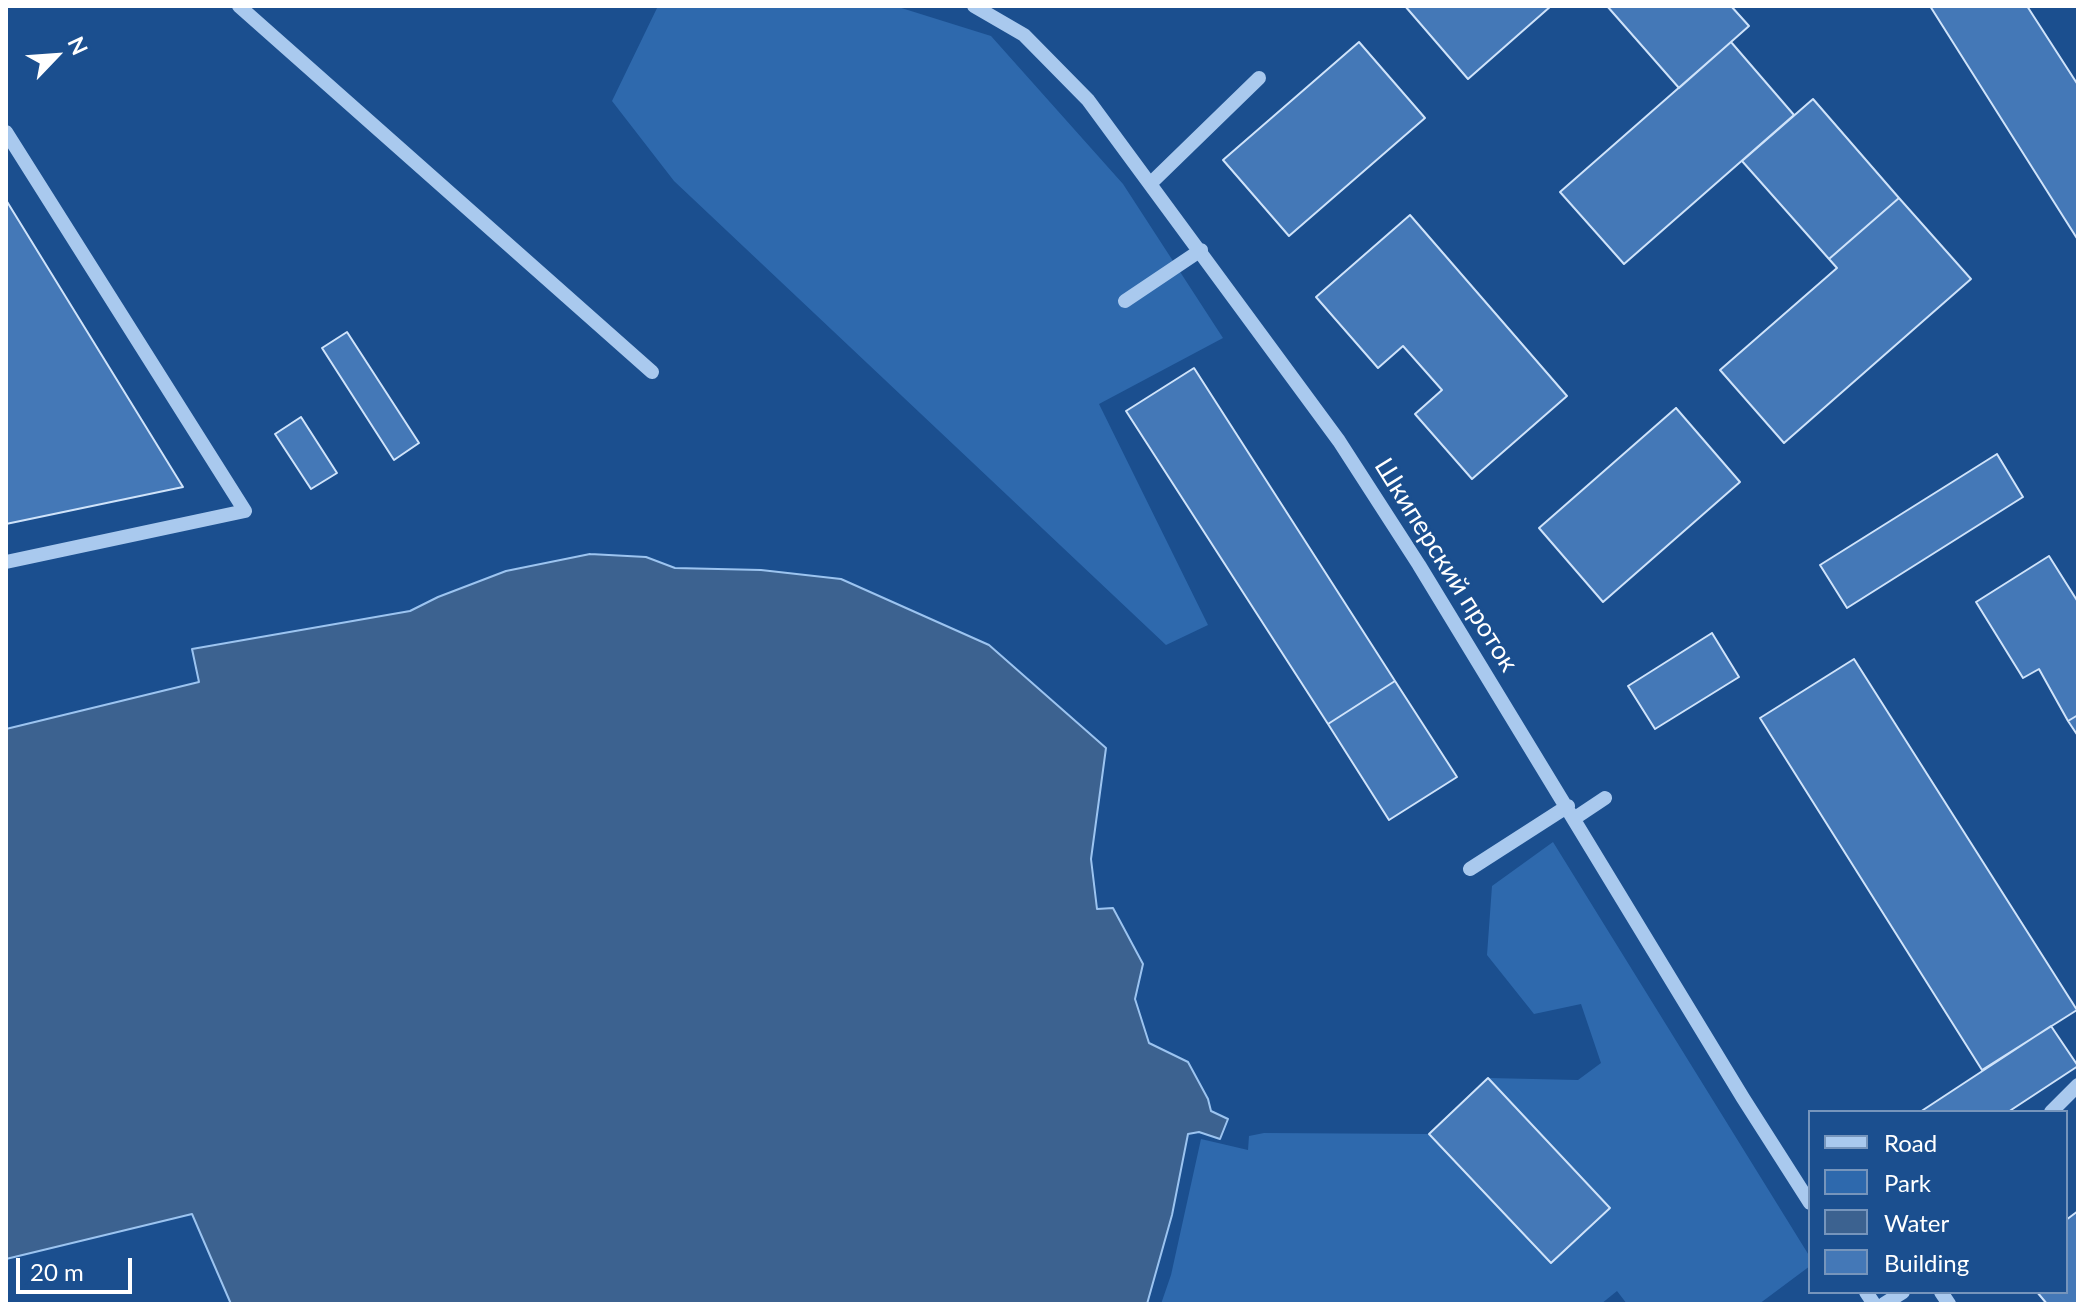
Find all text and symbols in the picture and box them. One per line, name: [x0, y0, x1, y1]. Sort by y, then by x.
north arrow: [16, 16, 96, 96]
text: N: [62, 32, 94, 59]
street label: Шкиперский проток: [1368, 453, 1524, 677]
legend: [1808, 1110, 2068, 1294]
text: Road: [1884, 1128, 1937, 1157]
text: Park: [1884, 1168, 1931, 1197]
text: Water: [1884, 1208, 1949, 1237]
scale bar: [20, 1242, 136, 1292]
text: Building: [1884, 1248, 1969, 1277]
text: 20 m: [30, 1257, 84, 1286]

